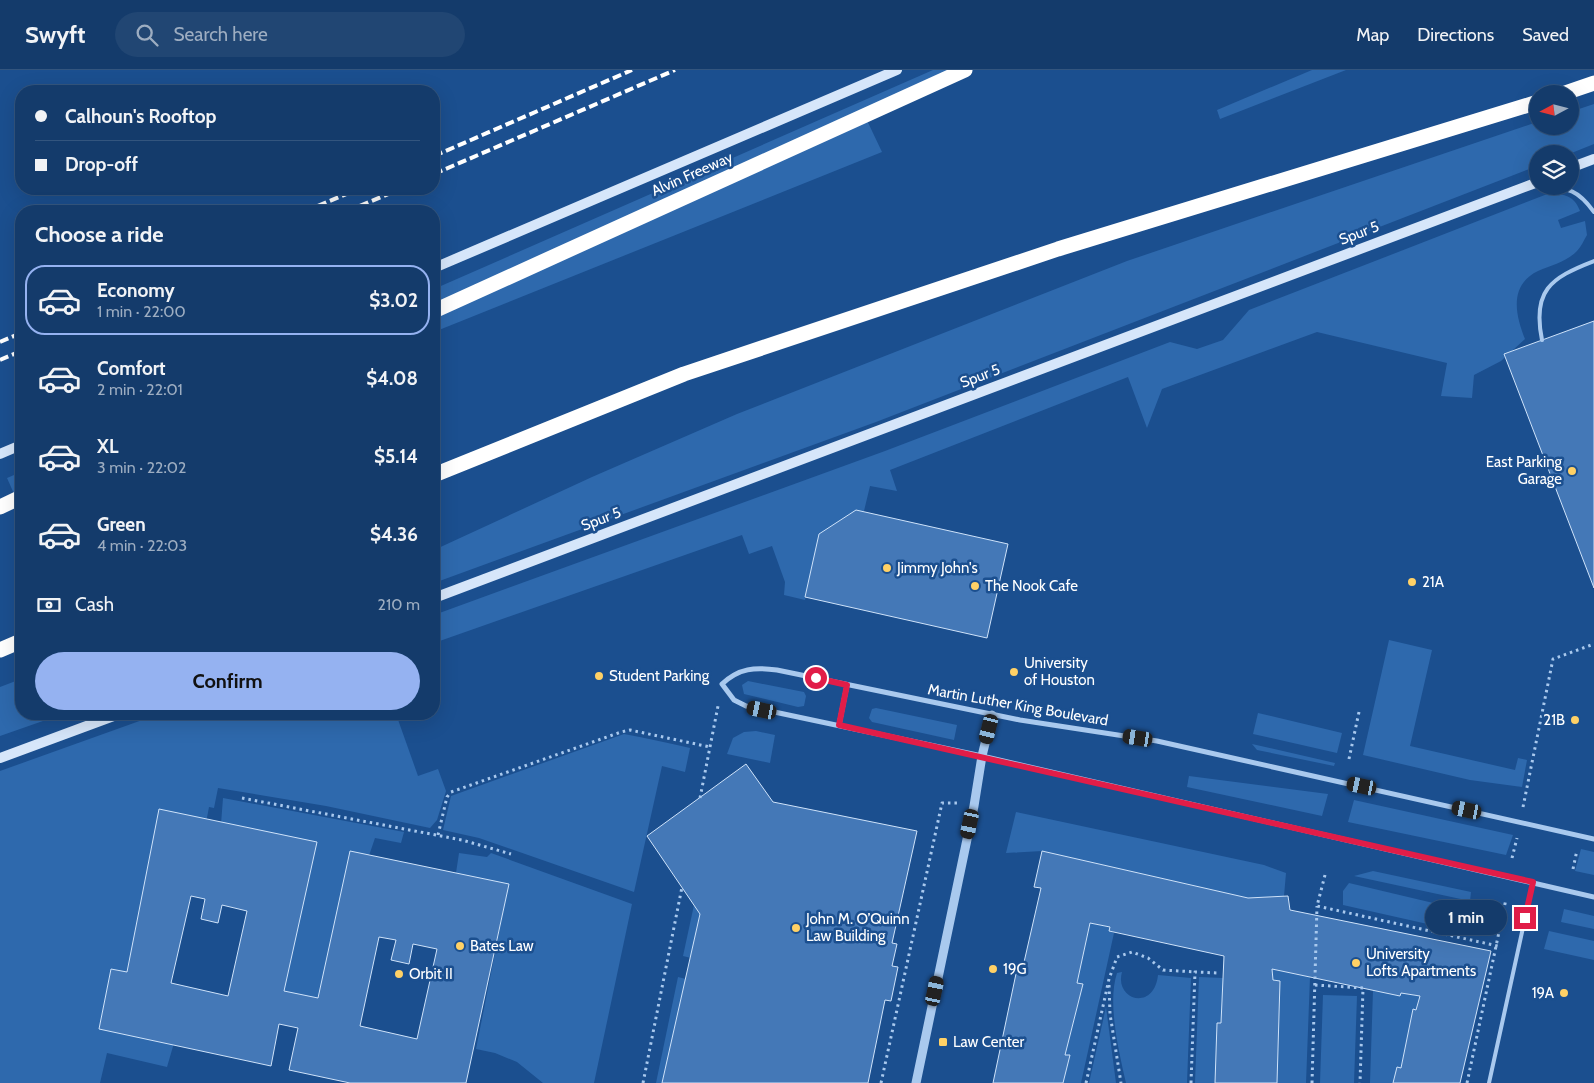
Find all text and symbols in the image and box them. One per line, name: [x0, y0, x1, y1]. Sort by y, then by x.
search box: [115, 12, 465, 57]
text: Swyft: [25, 20, 85, 49]
icon: search: [133, 21, 161, 49]
text: Search here: [173, 23, 268, 46]
text: Map: [1356, 24, 1389, 46]
text: Directions: [1417, 24, 1494, 46]
text: Saved: [1522, 24, 1569, 46]
north arrow: [1529, 85, 1579, 135]
map controls: [1529, 85, 1579, 195]
text: Calhoun's Rooftop: [65, 105, 216, 128]
button: layers: [1529, 145, 1579, 195]
street label: Alvin Freeway: [648, 148, 736, 200]
text: Drop-off: [65, 153, 138, 176]
street label: Spur 5: [1337, 217, 1381, 249]
text: Choose a ride: [35, 221, 164, 248]
icon: car: [37, 278, 82, 323]
text: Economy: [97, 279, 175, 302]
text: $3.02: [369, 289, 418, 312]
text: 1 min · 22:00: [97, 302, 186, 321]
icon: car: [37, 356, 82, 401]
text: Comfort: [97, 357, 166, 380]
street label: Spur 5: [958, 360, 1002, 392]
text: $4.08: [366, 367, 418, 390]
text: 2 min · 22:01: [97, 380, 183, 399]
icon: car: [37, 434, 82, 479]
text: XL: [97, 435, 118, 458]
text: $5.14: [374, 445, 418, 468]
place label: East Parking Garage: [1486, 453, 1563, 488]
text: 3 min · 22:02: [97, 458, 186, 477]
marker: East Parking Garage: [1566, 465, 1578, 477]
street label: Spur 5: [579, 503, 623, 535]
icon: car: [37, 512, 82, 557]
text: Green: [97, 513, 146, 536]
text: $4.36: [370, 523, 418, 546]
text: 4 min · 22:03: [97, 536, 187, 555]
place label: Jimmy John's: [896, 559, 978, 577]
marker: Jimmy John's: [881, 562, 893, 574]
place label: 21A: [1422, 573, 1445, 591]
marker: 21A: [1406, 576, 1418, 588]
place label: The Nook Cafe: [985, 577, 1078, 595]
marker: The Nook Cafe: [969, 580, 981, 592]
icon: cash: [35, 591, 63, 619]
text: Cash: [75, 593, 114, 616]
text: 210 m: [378, 595, 420, 614]
button: Confirm: [35, 652, 420, 710]
place label: University of Houston: [1024, 654, 1095, 689]
marker: University of Houston: [1008, 666, 1020, 678]
place label: Student Parking: [609, 667, 710, 685]
route start: [805, 667, 827, 689]
marker: Student Parking: [593, 670, 605, 682]
street label: Martin Luther King Boulevard: [926, 680, 1110, 730]
car: [745, 700, 778, 720]
place label: 21B: [1543, 711, 1565, 729]
car: [978, 713, 999, 745]
marker: 21B: [1569, 714, 1581, 726]
car: [1122, 728, 1153, 748]
car: [1345, 776, 1378, 796]
car: [1450, 800, 1483, 820]
car: [959, 808, 980, 840]
callout: 1 min: [1425, 900, 1508, 936]
route end: [1514, 907, 1536, 929]
text: 1 min: [1448, 908, 1484, 927]
place label: John M. O’Quinn Law Building: [805, 910, 910, 945]
marker: John M. O’Quinn Law Building: [790, 922, 802, 934]
place label: Bates Law: [470, 937, 534, 955]
marker: Bates Law: [454, 940, 466, 952]
place label: University Lofts Apartments: [1366, 945, 1476, 980]
marker: University Lofts Apartments: [1350, 957, 1362, 969]
place label: 19G: [1003, 960, 1027, 978]
marker: 19G: [987, 963, 999, 975]
place label: Orbit II: [409, 965, 453, 983]
marker: Orbit II: [393, 968, 405, 980]
car: [924, 975, 945, 1007]
place label: 19A: [1532, 984, 1555, 1002]
marker: 19A: [1558, 987, 1570, 999]
place label: Law Center: [953, 1033, 1024, 1051]
marker: Law Center: [937, 1036, 949, 1048]

